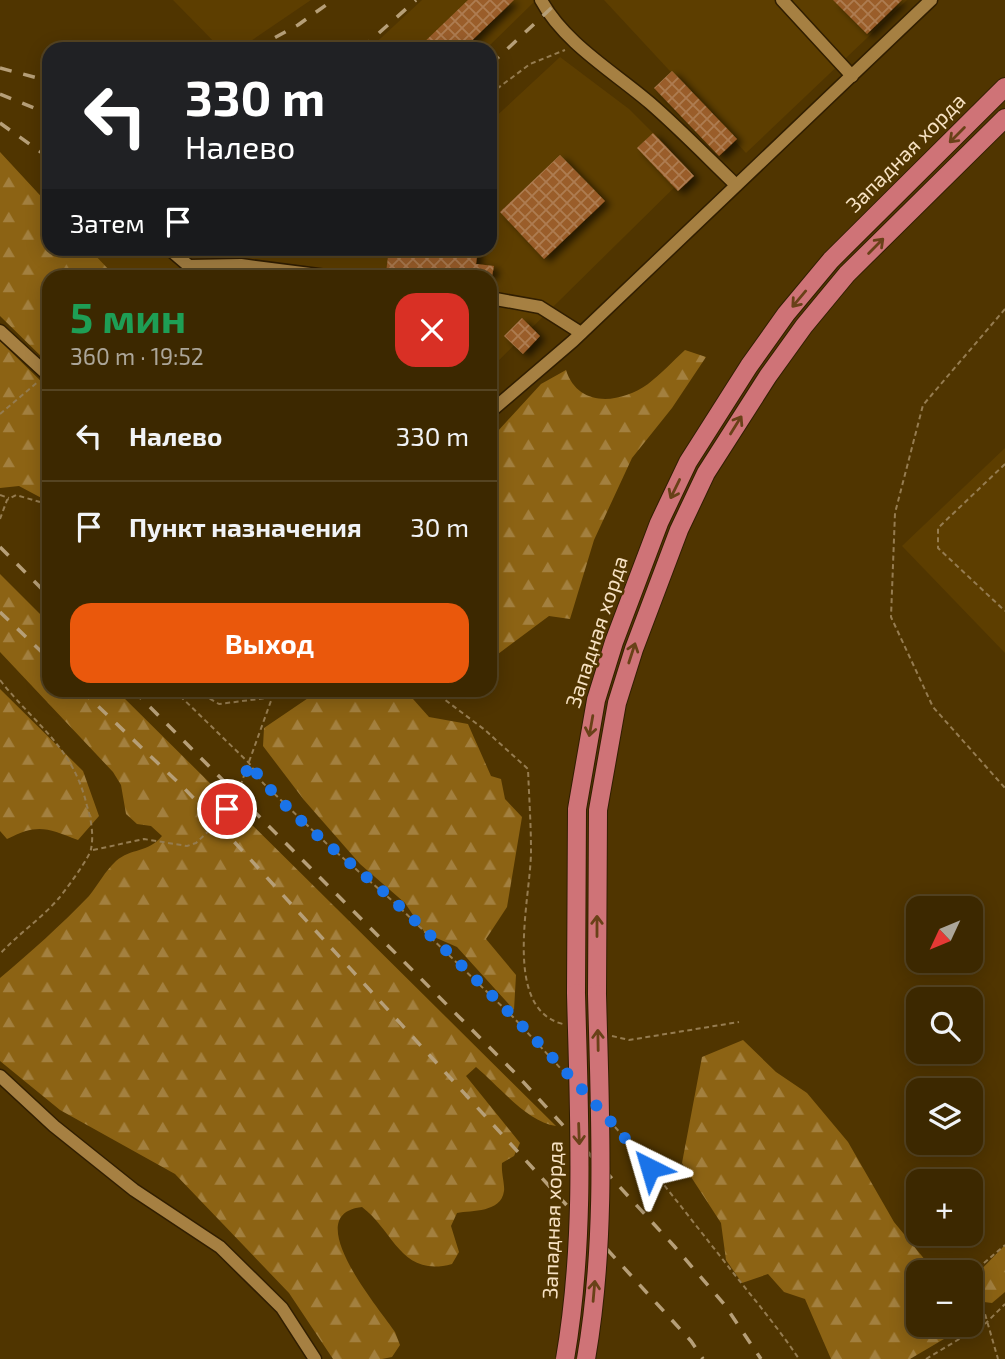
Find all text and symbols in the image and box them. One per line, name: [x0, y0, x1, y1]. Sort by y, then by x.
text: 330 m: [185, 67, 325, 126]
icon: left: [70, 70, 161, 161]
street label: Западная хорда: [840, 87, 970, 217]
one-way arrow: [948, 126, 965, 143]
text: Налево: [185, 127, 295, 165]
icon: arrive: [159, 203, 197, 241]
text: Затем: [70, 207, 145, 238]
one-way arrow: [867, 237, 884, 254]
one-way arrow: [791, 289, 807, 307]
text: 5 мин: [70, 291, 186, 341]
button: close: [395, 293, 469, 367]
text: 360 m · 19:52: [70, 342, 204, 370]
one-way arrow: [730, 415, 744, 435]
icon: left: [70, 417, 108, 455]
text: Налево: [129, 420, 222, 451]
text: 330 m: [396, 420, 469, 451]
one-way arrow: [668, 478, 681, 499]
icon: arrive: [70, 508, 108, 546]
text: Пункт назначения: [129, 511, 362, 542]
text: 30 m: [410, 511, 469, 542]
street label: Западная хорда: [559, 552, 632, 711]
button: Выход: [70, 603, 469, 683]
one-way arrow: [627, 643, 640, 665]
one-way arrow: [584, 714, 597, 737]
pin: [197, 779, 257, 839]
icon: arrive: [208, 790, 246, 828]
north arrow: [906, 896, 984, 973]
map controls: [906, 896, 983, 1337]
one-way arrow: [591, 915, 604, 938]
button: search: [906, 987, 983, 1064]
one-way arrow: [591, 1028, 605, 1051]
button: layers: [906, 1078, 983, 1155]
one-way arrow: [573, 1122, 586, 1145]
position arrow: [613, 1131, 687, 1205]
street label: Западная хорда: [536, 1141, 567, 1299]
button: +: [906, 1169, 983, 1246]
button: −: [906, 1260, 983, 1337]
one-way arrow: [588, 1281, 601, 1303]

